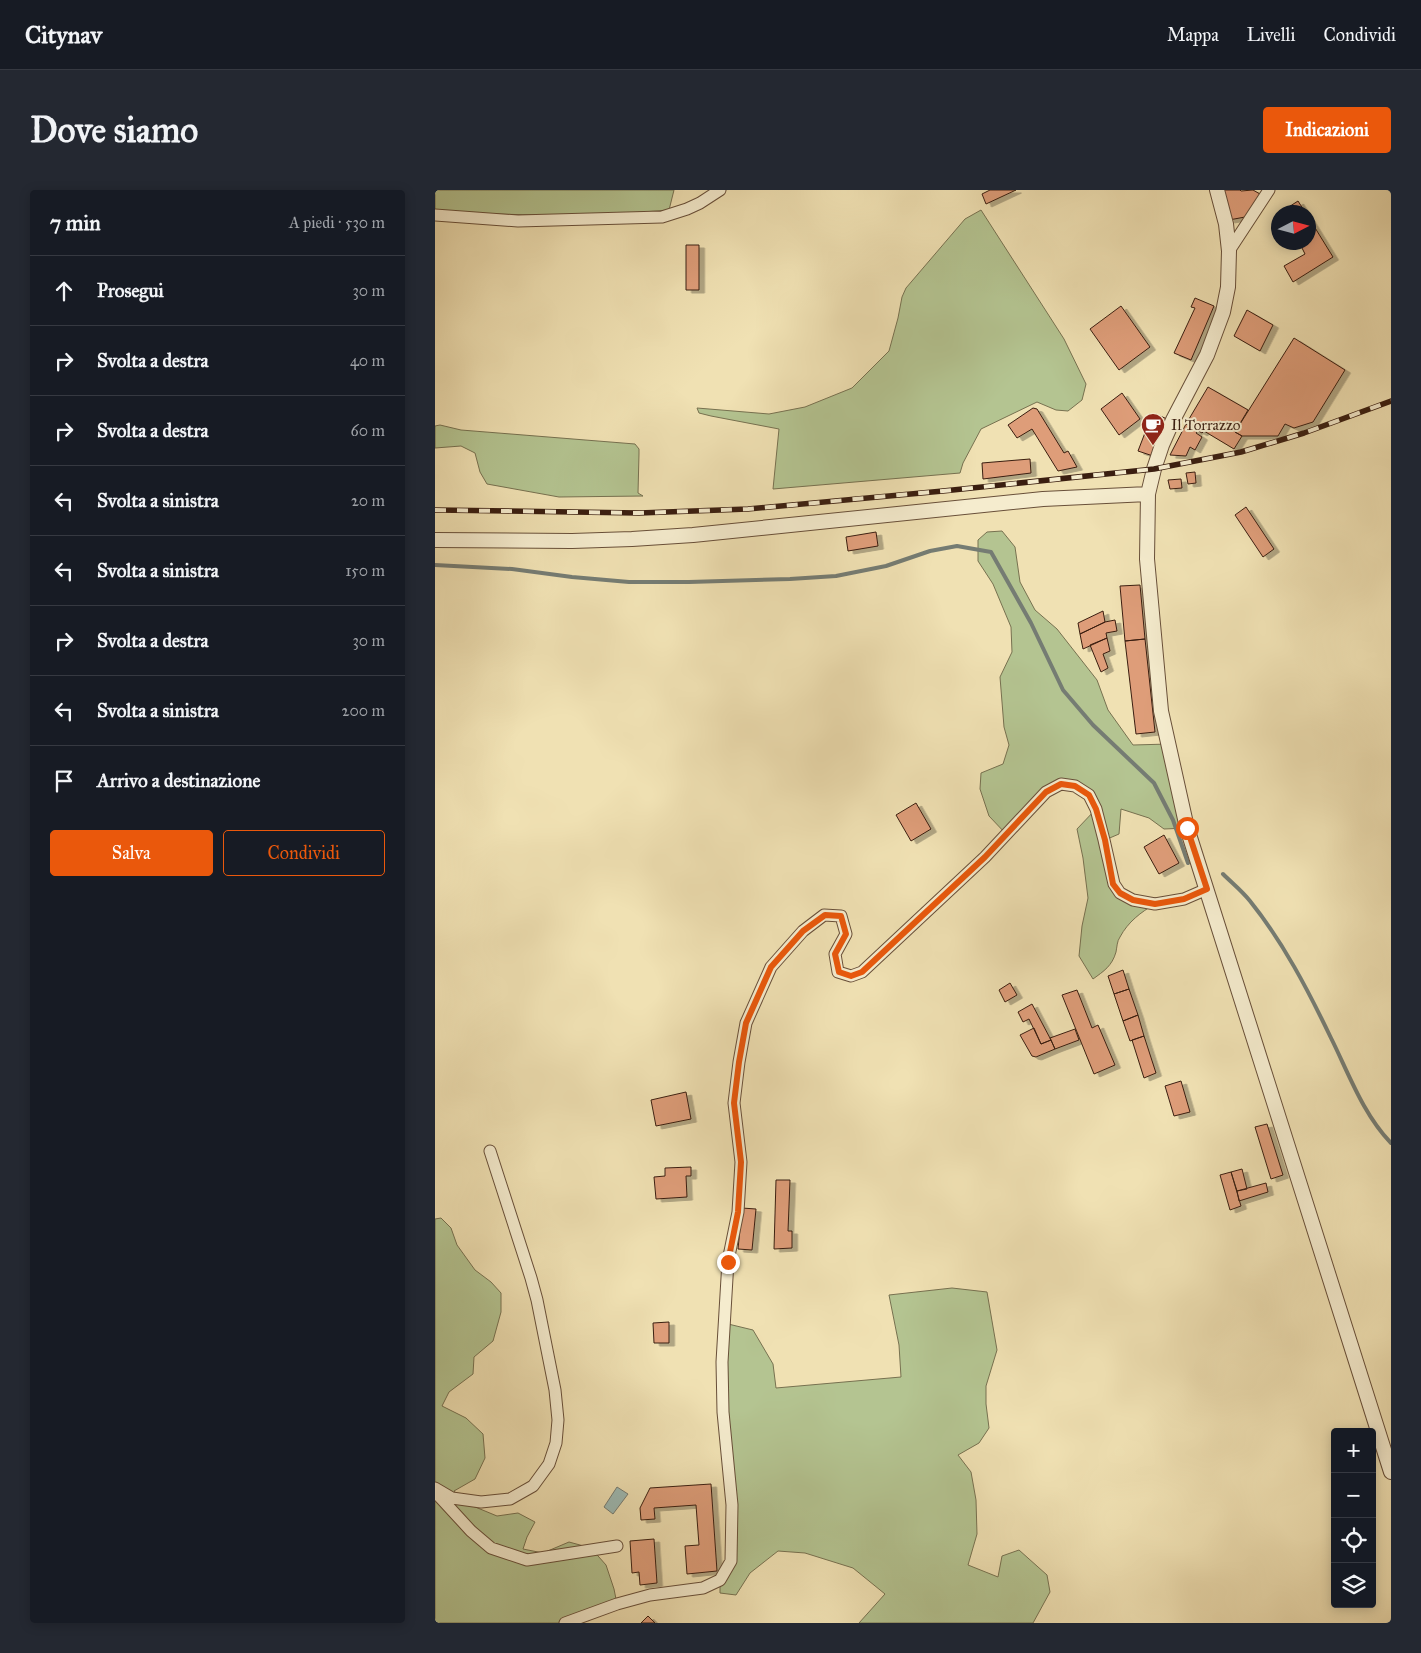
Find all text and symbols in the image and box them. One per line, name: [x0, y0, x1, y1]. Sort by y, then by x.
text: Citynav: [25, 20, 102, 50]
text: Mappa: [1167, 24, 1219, 46]
text: Livelli: [1247, 24, 1295, 46]
text: Condividi: [1323, 24, 1396, 46]
button: Indicazioni: [1263, 107, 1391, 153]
text: Dove siamo: [30, 109, 198, 152]
north arrow: [1271, 205, 1316, 250]
text: 7 min: [50, 210, 101, 236]
text: A piedi · 530 m: [289, 213, 385, 232]
icon: ahead: [50, 277, 78, 305]
text: Prosegui: [97, 279, 164, 302]
text: 30 m: [352, 281, 385, 300]
icon: right: [50, 347, 78, 375]
text: Svolta a destra: [97, 349, 209, 372]
text: 40 m: [350, 351, 385, 370]
cafe icon: Il Torrazzo: [1140, 412, 1166, 446]
place label: Il Torrazzo: [1171, 416, 1241, 434]
icon: right: [50, 417, 78, 445]
text: Svolta a destra: [97, 419, 209, 442]
text: 60 m: [351, 421, 385, 440]
icon: left: [50, 487, 78, 515]
text: Svolta a sinistra: [97, 489, 219, 512]
text: 20 m: [351, 491, 385, 510]
icon: left: [50, 557, 78, 585]
text: Svolta a sinistra: [97, 559, 219, 582]
text: 150 m: [345, 561, 385, 580]
icon: right: [50, 627, 78, 655]
text: Svolta a destra: [97, 629, 209, 652]
text: 30 m: [352, 631, 385, 650]
icon: left: [50, 697, 78, 725]
text: Svolta a sinistra: [97, 699, 219, 722]
text: 200 m: [342, 701, 385, 720]
icon: arrive: [50, 767, 78, 795]
text: Arrivo a destinazione: [97, 769, 260, 792]
route start: [1176, 817, 1199, 840]
button: Salva: [50, 830, 213, 876]
button: Condividi: [223, 830, 385, 876]
route end: [717, 1251, 740, 1274]
map controls: [1331, 1428, 1376, 1608]
button: +: [1331, 1428, 1376, 1473]
button: −: [1331, 1473, 1376, 1518]
button: locate: [1331, 1518, 1376, 1563]
button: layers: [1331, 1563, 1376, 1608]

